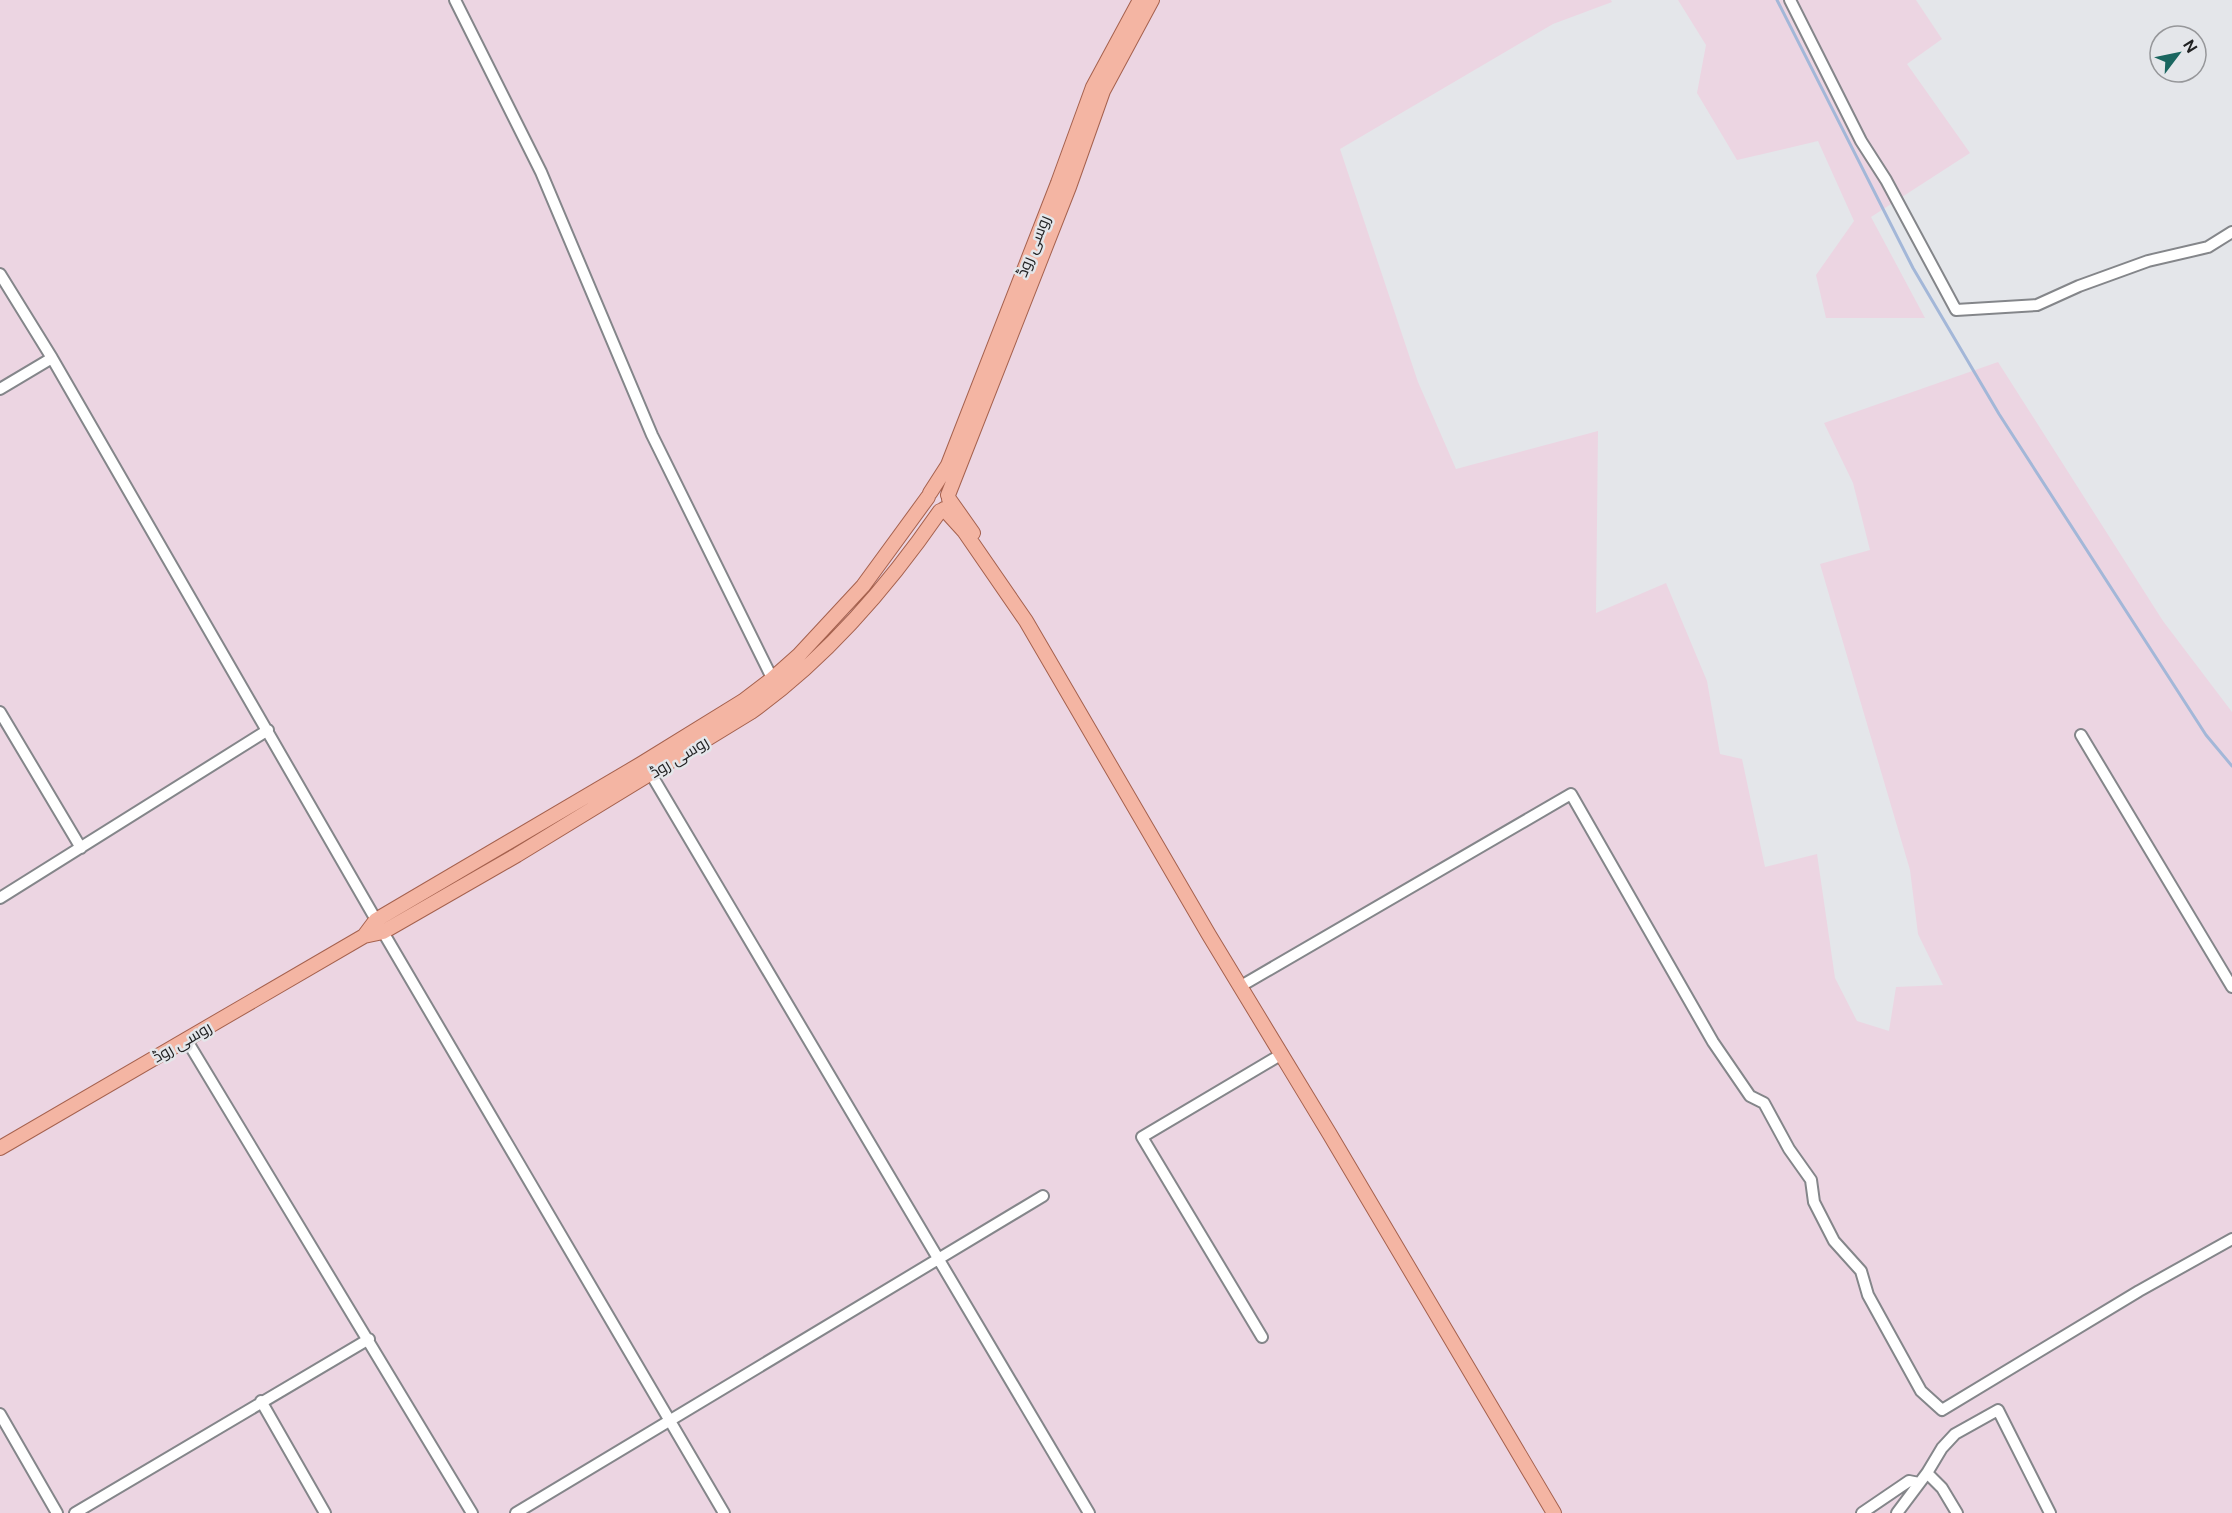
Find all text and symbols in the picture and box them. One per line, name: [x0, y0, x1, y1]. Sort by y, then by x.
north arrow: [2148, 24, 2208, 84]
text: N: [2178, 36, 2202, 57]
street label: روسی روڈ: [1011, 212, 1055, 280]
street label: روسی روڈ: [646, 731, 712, 783]
street label: روسی روڈ: [149, 1017, 215, 1067]

